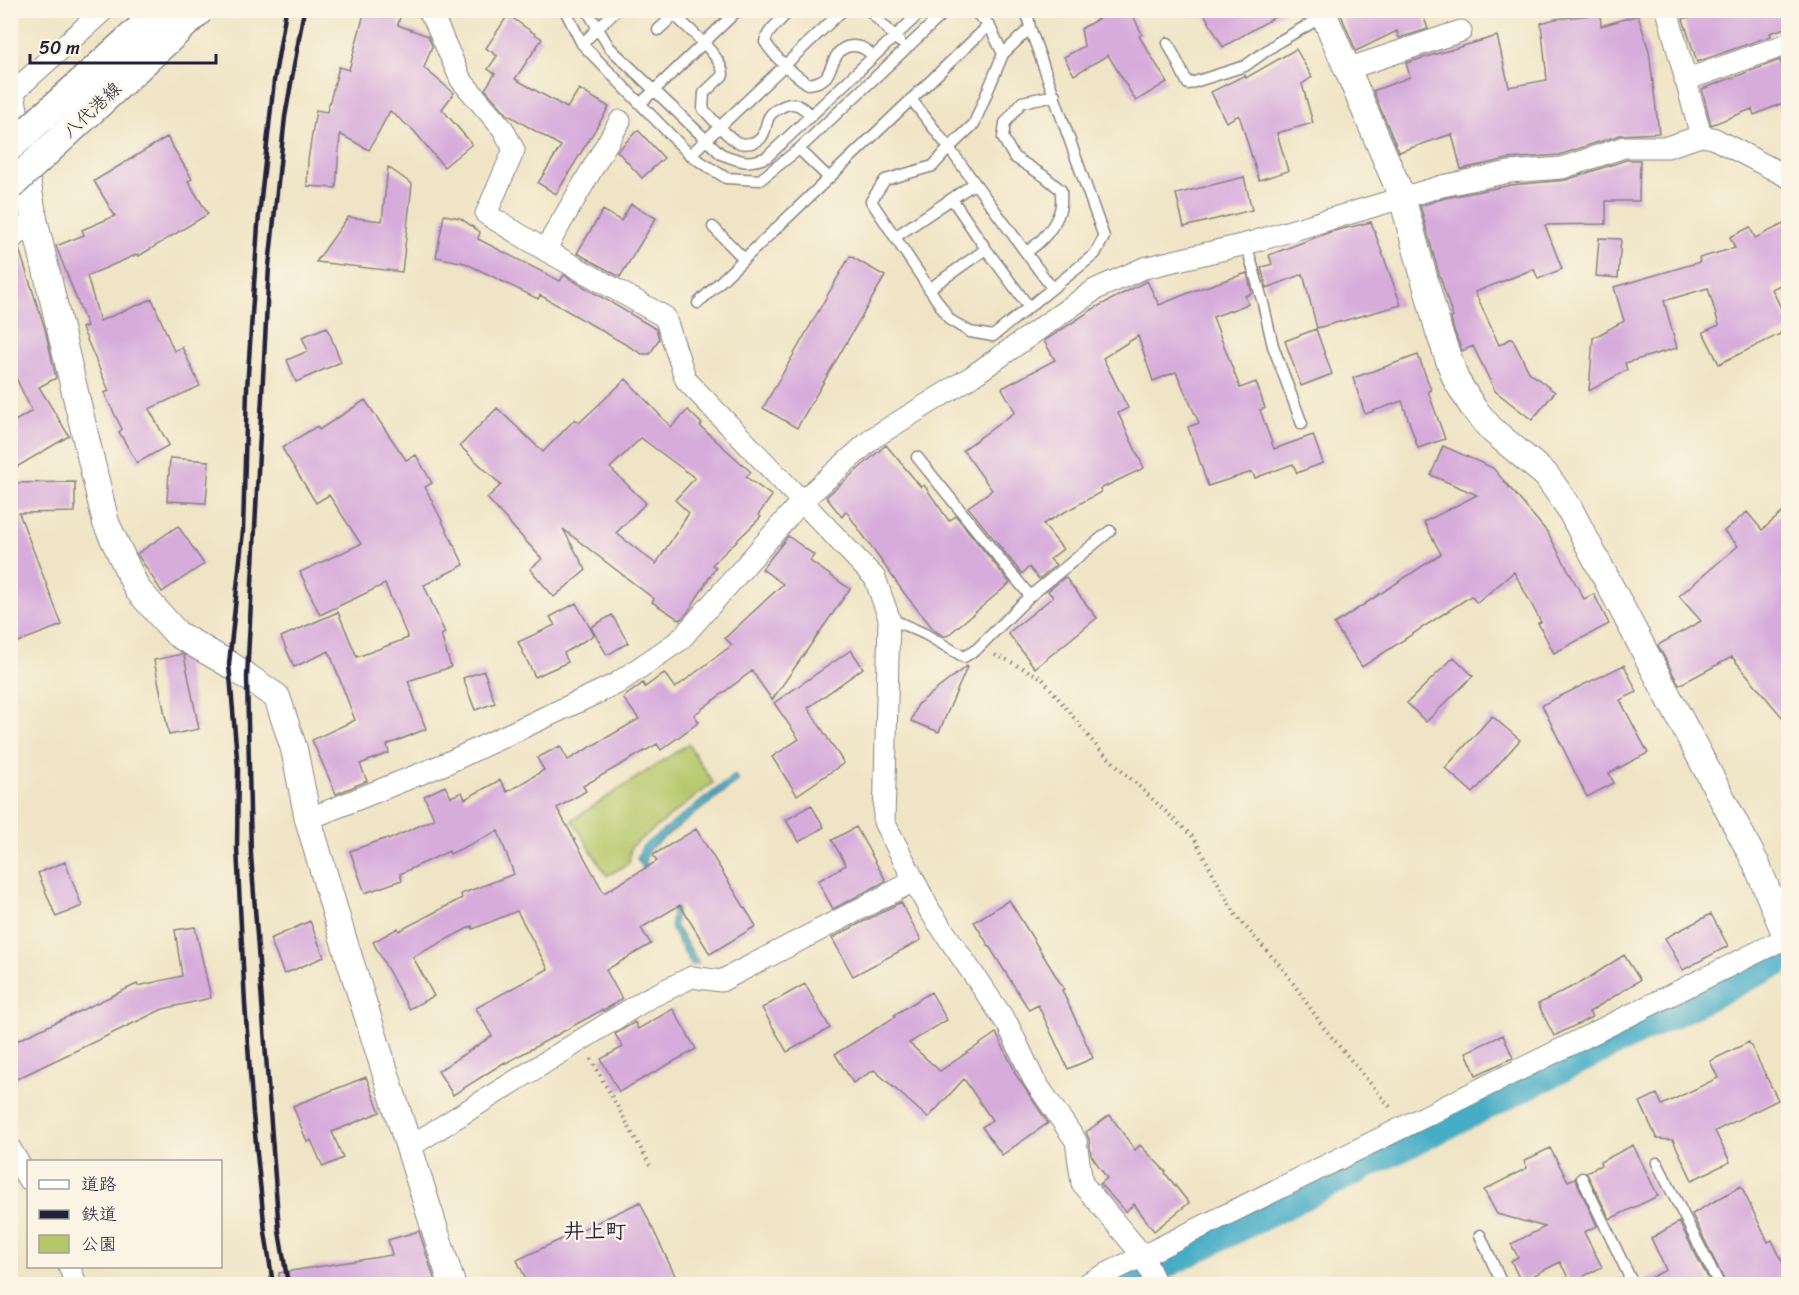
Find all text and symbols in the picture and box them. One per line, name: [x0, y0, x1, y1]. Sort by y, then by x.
scale bar: [30, 27, 216, 65]
text: 50 m: [39, 32, 80, 64]
street label: 八代港線: [55, 74, 129, 146]
legend: [27, 1160, 222, 1268]
text: 道路: [81, 1168, 117, 1200]
text: 鉄道: [81, 1198, 117, 1230]
district label: 井上町: [564, 1212, 627, 1250]
text: 公園: [81, 1228, 117, 1260]

